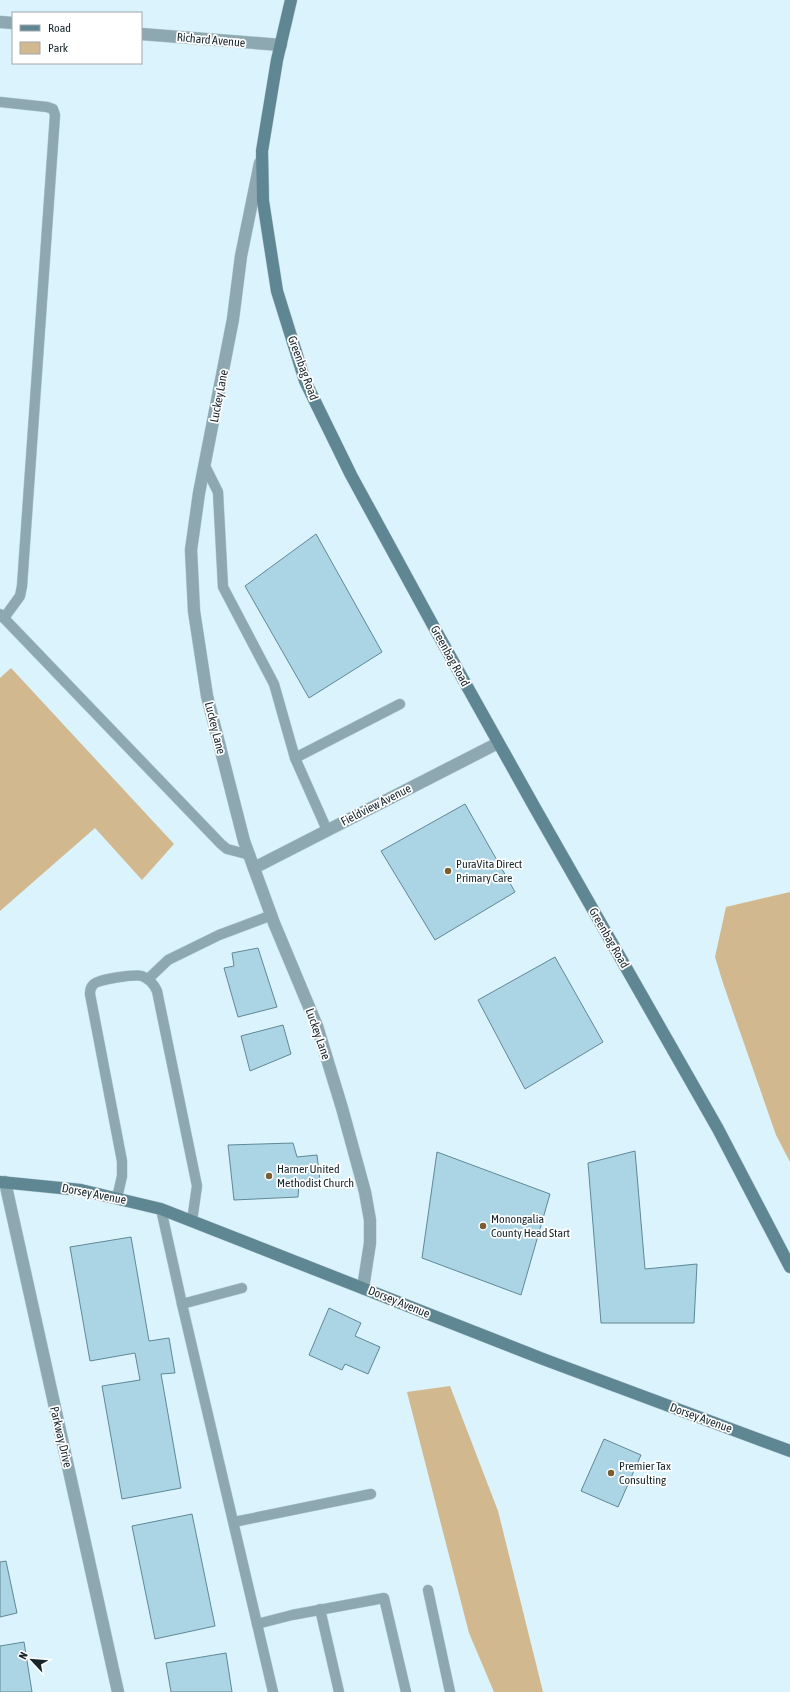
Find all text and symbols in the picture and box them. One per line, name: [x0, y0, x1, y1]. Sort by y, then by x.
legend: [12, 12, 142, 64]
text: Road: [48, 21, 71, 35]
street label: Richard Avenue: [176, 30, 246, 50]
text: Park: [48, 41, 69, 55]
street label: Greenbag Road: [285, 334, 321, 402]
street label: Luckey Lane: [207, 368, 231, 424]
street label: Greenbag Road: [428, 623, 472, 689]
street label: Luckey Lane: [202, 700, 228, 756]
street label: Fieldview Avenue: [339, 781, 413, 829]
place label: PuraVita Direct Primary Care: [456, 857, 523, 885]
marker: PuraVita Direct Primary Care: [443, 866, 453, 876]
street label: Greenbag Road: [586, 905, 632, 971]
street label: Luckey Lane: [303, 1007, 333, 1061]
place label: Harner United Methodist Church: [277, 1162, 354, 1190]
marker: Harner United Methodist Church: [264, 1171, 274, 1181]
street label: Dorsey Avenue: [61, 1181, 127, 1207]
place label: Monongalia County Head Start: [491, 1212, 571, 1240]
marker: Monongalia County Head Start: [478, 1221, 488, 1231]
street label: Dorsey Avenue: [366, 1283, 432, 1321]
street label: Dorsey Avenue: [668, 1400, 734, 1436]
street label: Parkway Drive: [47, 1405, 75, 1469]
place label: Premier Tax Consulting: [619, 1459, 671, 1487]
marker: Premier Tax Consulting: [606, 1468, 616, 1478]
north arrow: [12, 1640, 52, 1680]
text: N: [16, 1650, 30, 1661]

